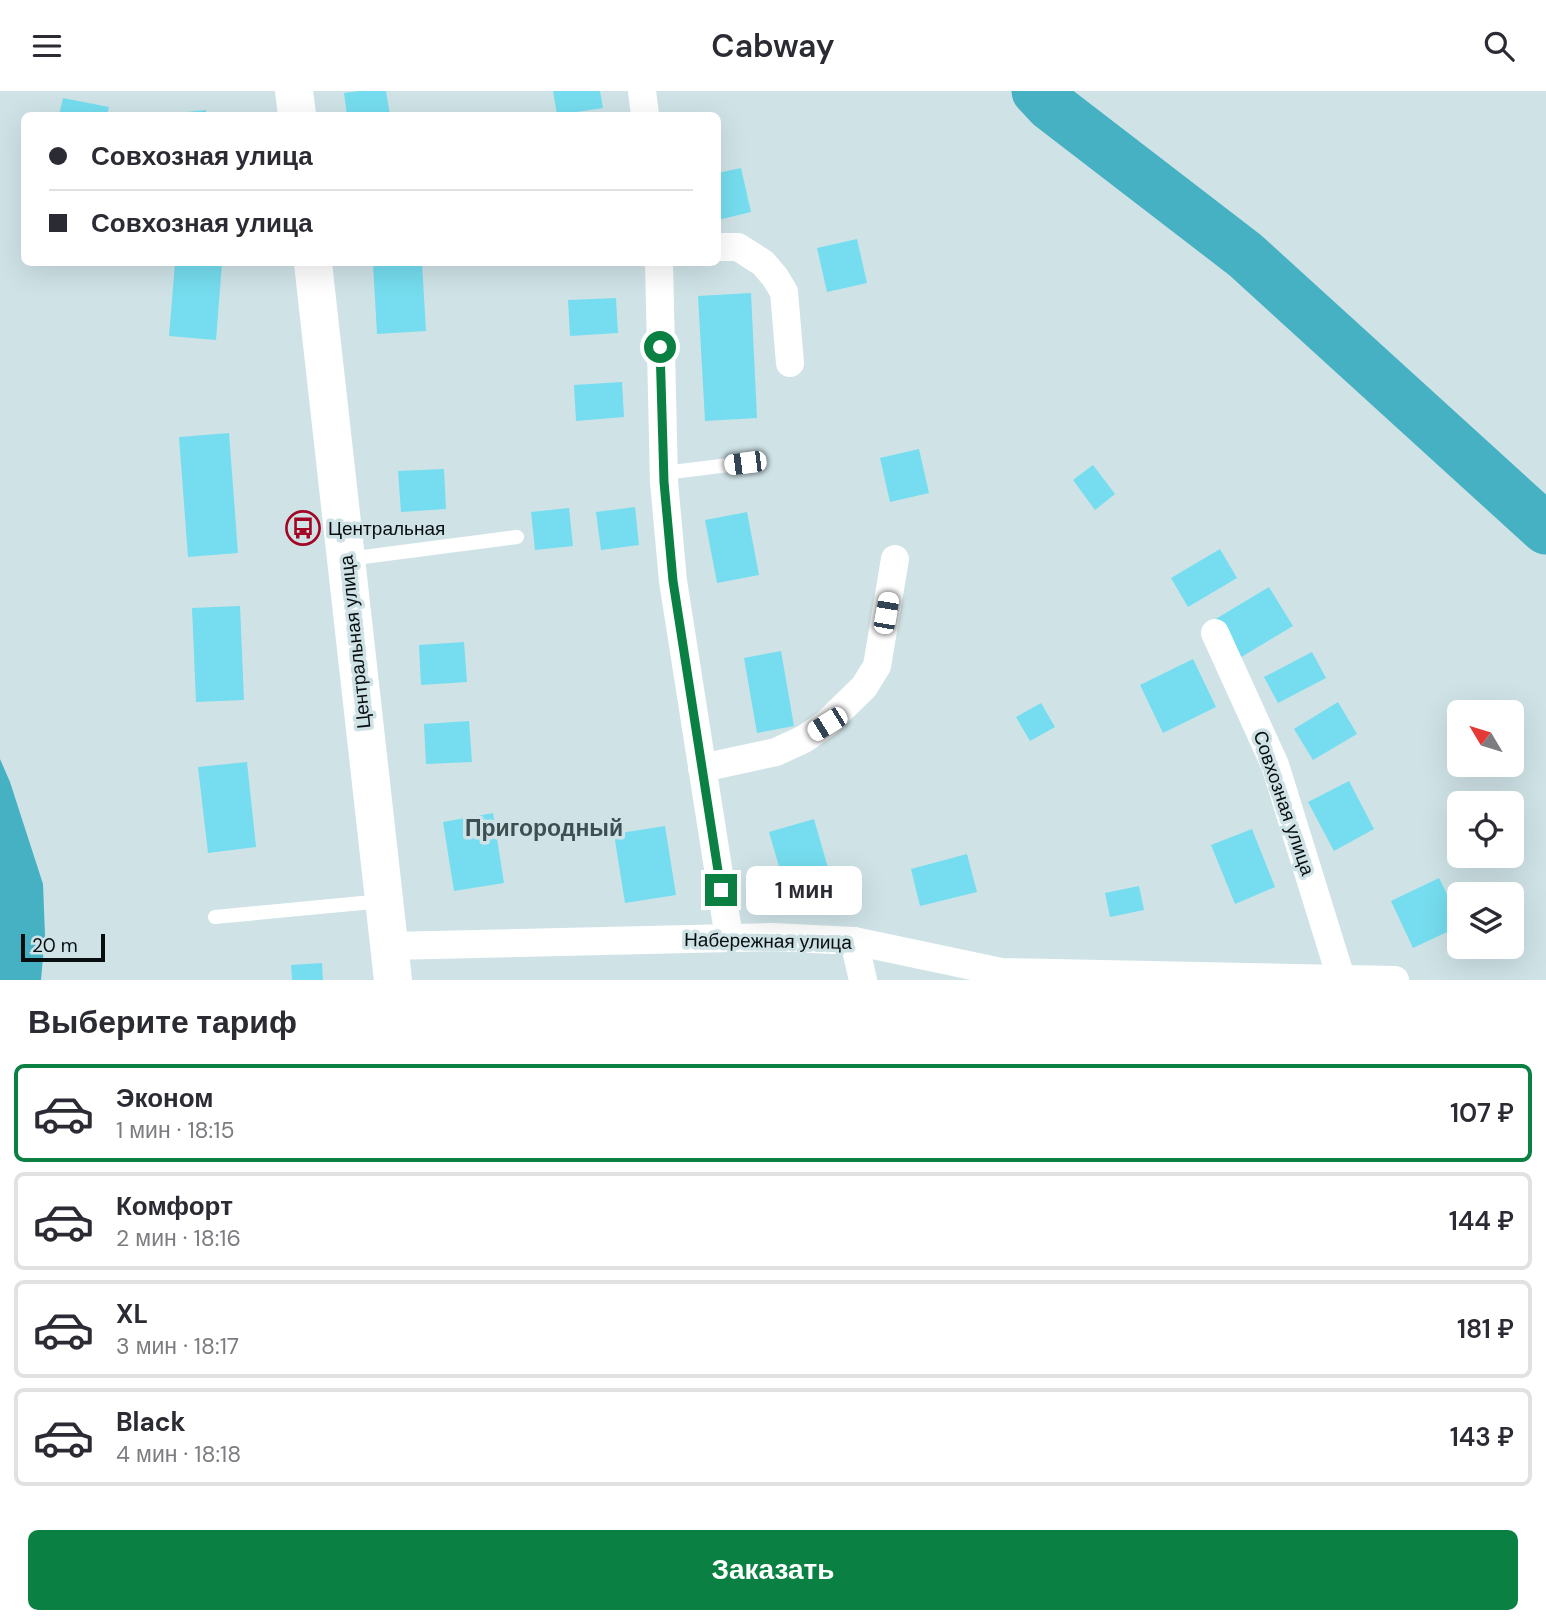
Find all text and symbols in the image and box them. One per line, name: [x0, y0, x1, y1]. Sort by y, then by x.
text: Cabway: [711, 25, 835, 67]
icon: menu: [28, 27, 66, 65]
icon: search: [1480, 27, 1518, 65]
text: Совхозная улица: [91, 139, 313, 173]
text: Совхозная улица: [91, 206, 313, 240]
route start: [644, 331, 676, 363]
car: [723, 450, 768, 476]
bus stop icon: Центральная: [284, 509, 322, 547]
place label: Центральная: [328, 516, 445, 541]
street label: Центральная улица: [333, 553, 377, 730]
car: [873, 590, 900, 636]
north arrow: [1447, 700, 1524, 777]
map controls: [1447, 700, 1524, 959]
car: [804, 704, 851, 744]
street label: Совхозная улица: [1248, 727, 1321, 879]
button: locate: [1447, 791, 1524, 868]
district label: Пригородный: [465, 813, 623, 843]
callout: 1 мин: [746, 865, 861, 915]
route end: [705, 874, 737, 906]
text: 1 мин: [775, 875, 833, 905]
button: layers: [1447, 882, 1524, 959]
street label: Набережная улица: [684, 927, 853, 955]
scale bar: [21, 931, 105, 963]
text: 20 m: [32, 933, 78, 958]
text: Выберите тариф: [28, 1001, 297, 1043]
text: Эконом: [116, 1081, 214, 1115]
icon: car: [32, 1082, 95, 1145]
text: 107 ₽: [1450, 1096, 1514, 1130]
text: 1 мин · 18:15: [116, 1115, 234, 1145]
text: Комфорт: [116, 1189, 233, 1223]
icon: car: [32, 1190, 95, 1253]
text: 144 ₽: [1449, 1204, 1514, 1238]
text: 2 мин · 18:16: [116, 1223, 241, 1253]
text: XL: [116, 1297, 148, 1331]
icon: car: [32, 1298, 95, 1361]
text: 181 ₽: [1457, 1312, 1514, 1346]
text: 3 мин · 18:17: [116, 1331, 239, 1361]
text: Black: [116, 1405, 186, 1439]
icon: car: [32, 1406, 95, 1469]
text: 143 ₽: [1450, 1420, 1514, 1454]
text: 4 мин · 18:18: [116, 1439, 241, 1469]
button: Заказать: [28, 1530, 1518, 1610]

